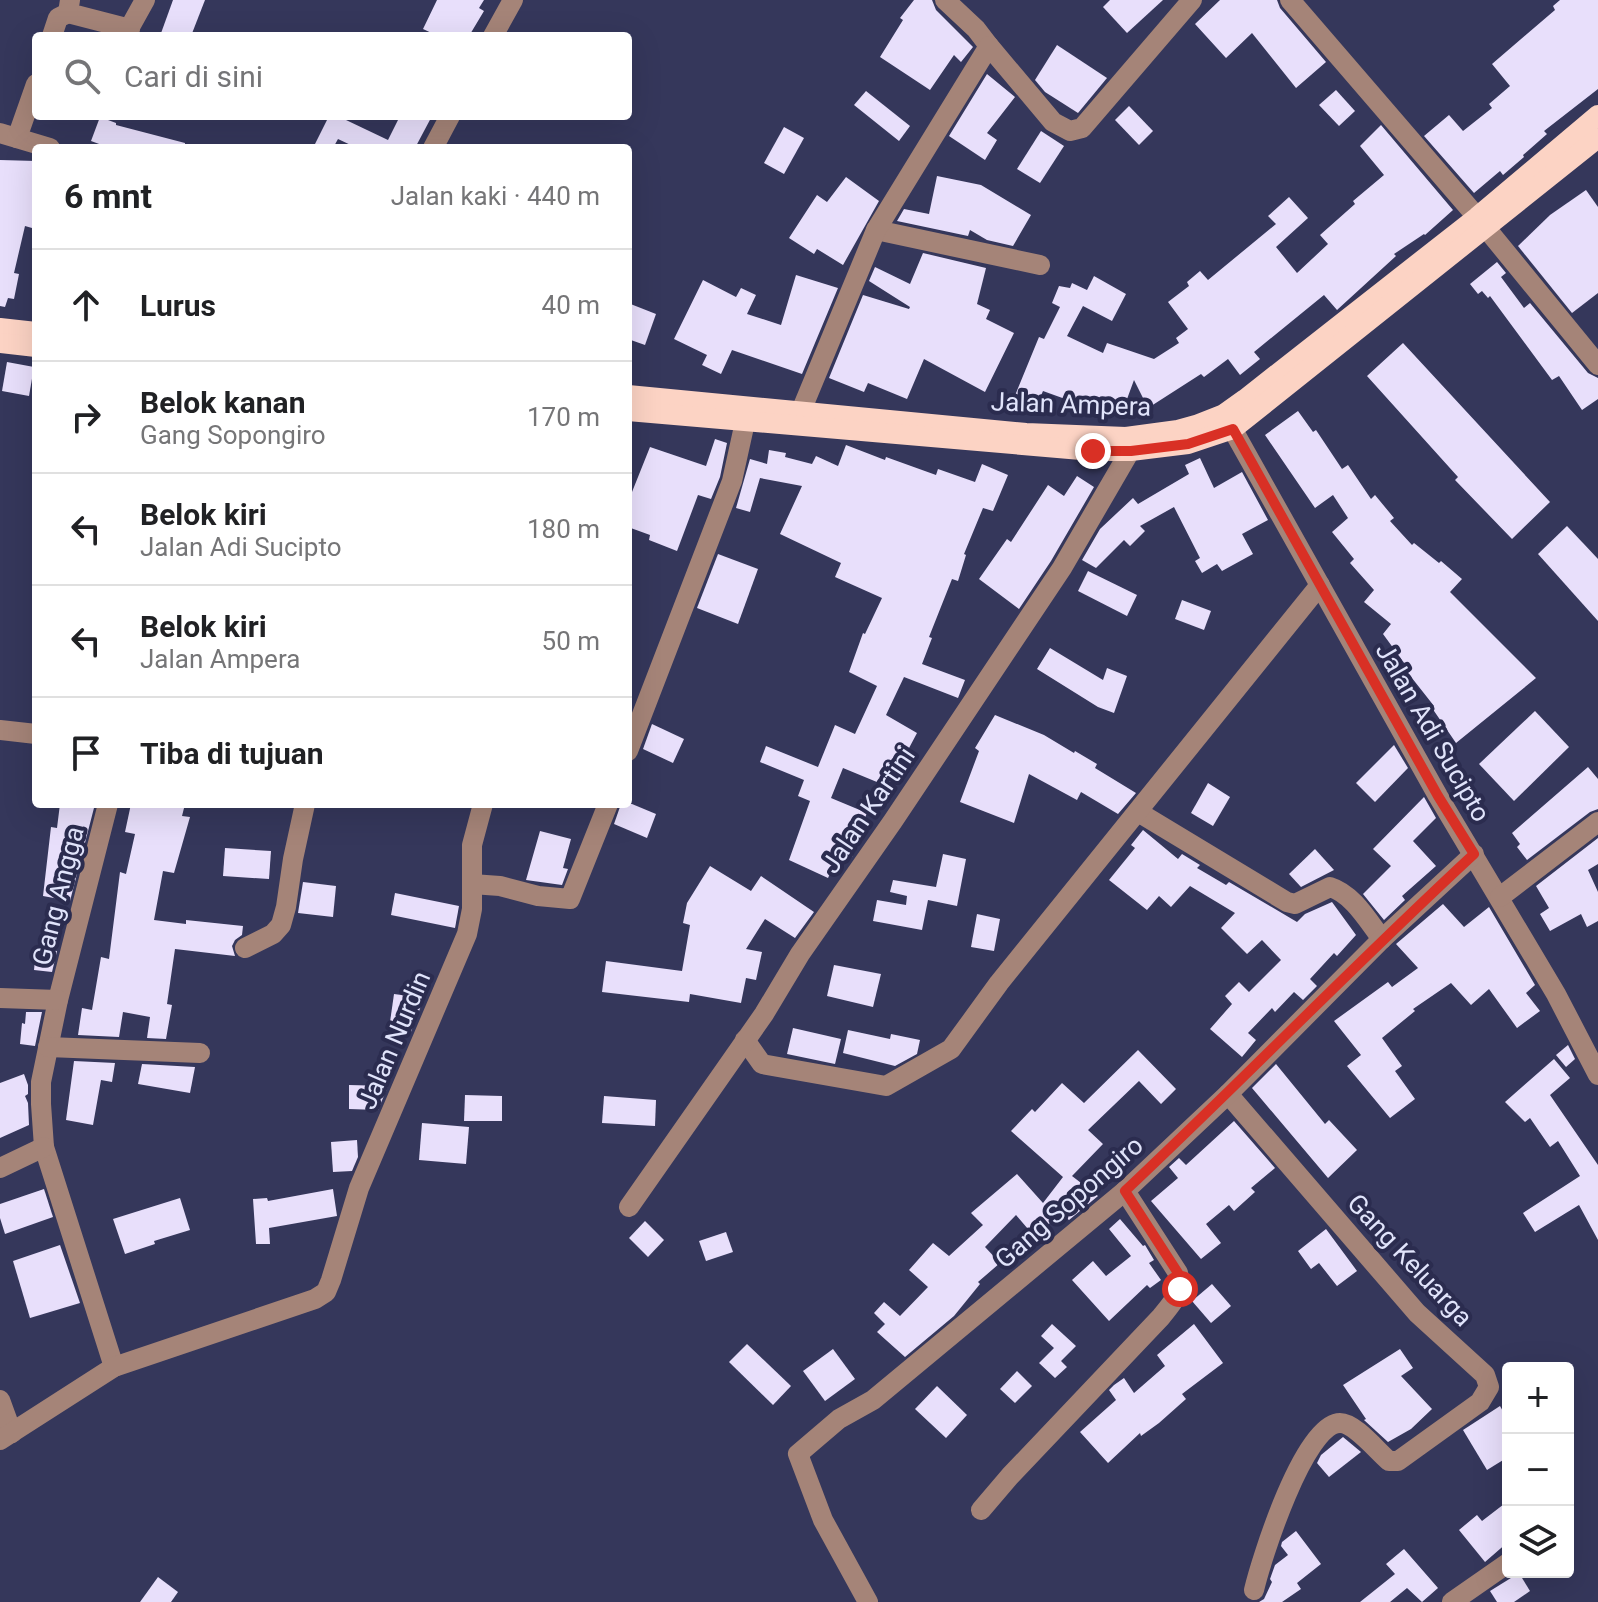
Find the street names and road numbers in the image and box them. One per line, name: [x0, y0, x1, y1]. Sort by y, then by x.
street label: Jalan Ampera: [990, 386, 1152, 422]
street label: Jalan Adi Sucipto: [1370, 637, 1496, 827]
street label: Jalan Kartini: [815, 741, 921, 879]
street label: Gang Angga: [26, 824, 90, 968]
street label: Jalan Nurdin: [352, 967, 436, 1113]
street label: Gang Sopongiro: [989, 1130, 1149, 1274]
street label: Gang Keluarga: [1341, 1188, 1479, 1332]

